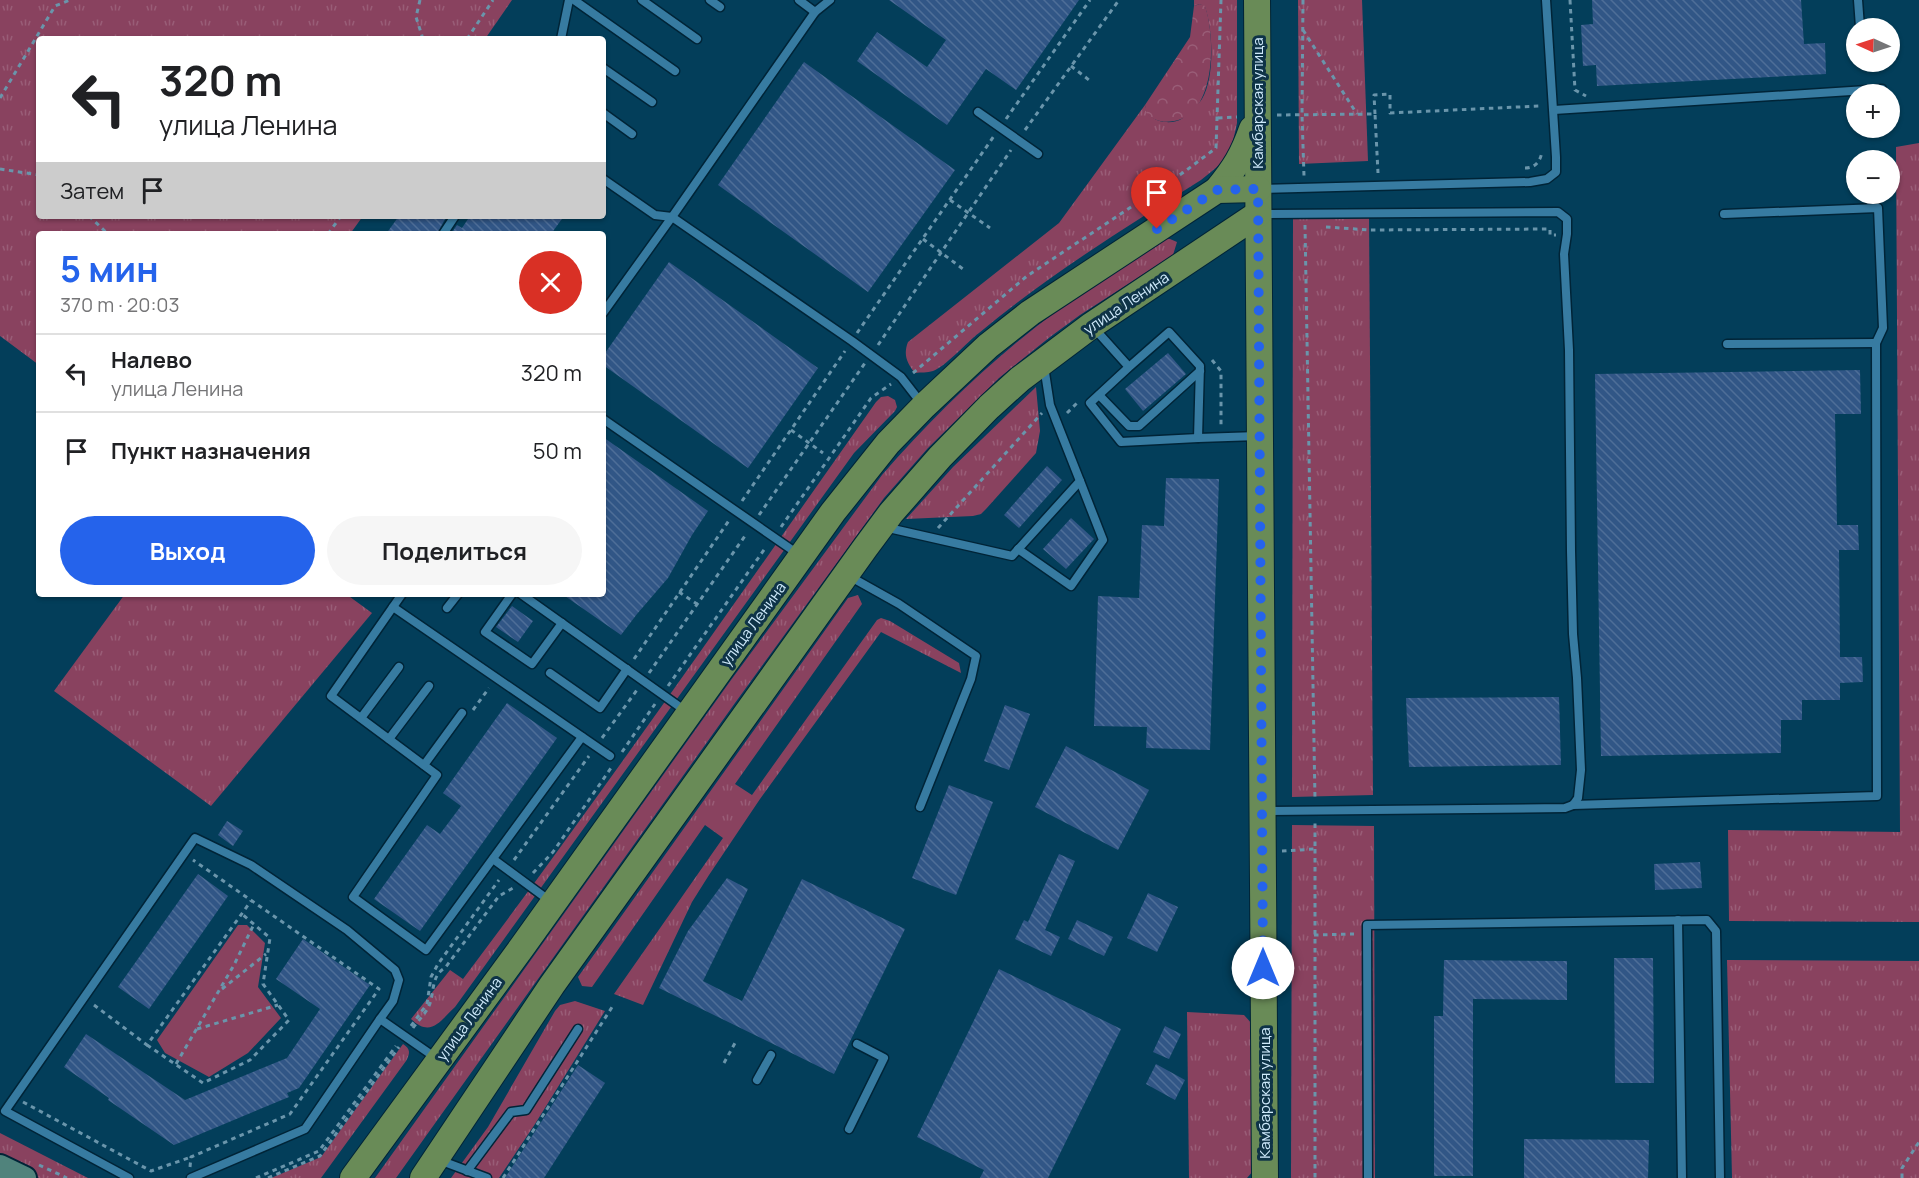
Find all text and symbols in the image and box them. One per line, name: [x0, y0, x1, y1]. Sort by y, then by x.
north arrow: [1846, 18, 1900, 72]
map controls: [1846, 18, 1900, 204]
street label: Камбарская улица: [1247, 37, 1268, 169]
text: 320 m: [159, 51, 282, 109]
icon: left: [60, 60, 138, 138]
button: +: [1846, 84, 1900, 138]
text: улица Ленина: [159, 106, 338, 143]
button: −: [1846, 150, 1900, 204]
pin: [1131, 167, 1182, 229]
icon: arrive: [136, 174, 169, 207]
text: Затем: [60, 176, 124, 206]
icon: arrive: [1140, 176, 1173, 209]
text: 5 мин: [60, 244, 159, 293]
button: close: [519, 251, 582, 314]
street label: улица Ленина: [1079, 267, 1173, 339]
text: 370 m · 20:03: [60, 291, 180, 318]
text: Налево: [111, 345, 192, 375]
icon: left: [60, 357, 93, 390]
text: 320 m: [521, 358, 582, 388]
text: улица Ленина: [111, 375, 243, 402]
icon: arrive: [60, 435, 93, 468]
text: Пункт назначения: [111, 436, 311, 466]
text: 50 m: [533, 436, 582, 466]
button: Выход: [60, 516, 315, 585]
button: Поделиться: [327, 516, 582, 585]
street label: улица Ленина: [715, 578, 791, 670]
position arrow: [1231, 936, 1295, 1000]
street label: улица Ленина: [431, 973, 507, 1065]
street label: Камбарская улица: [1254, 1027, 1275, 1159]

